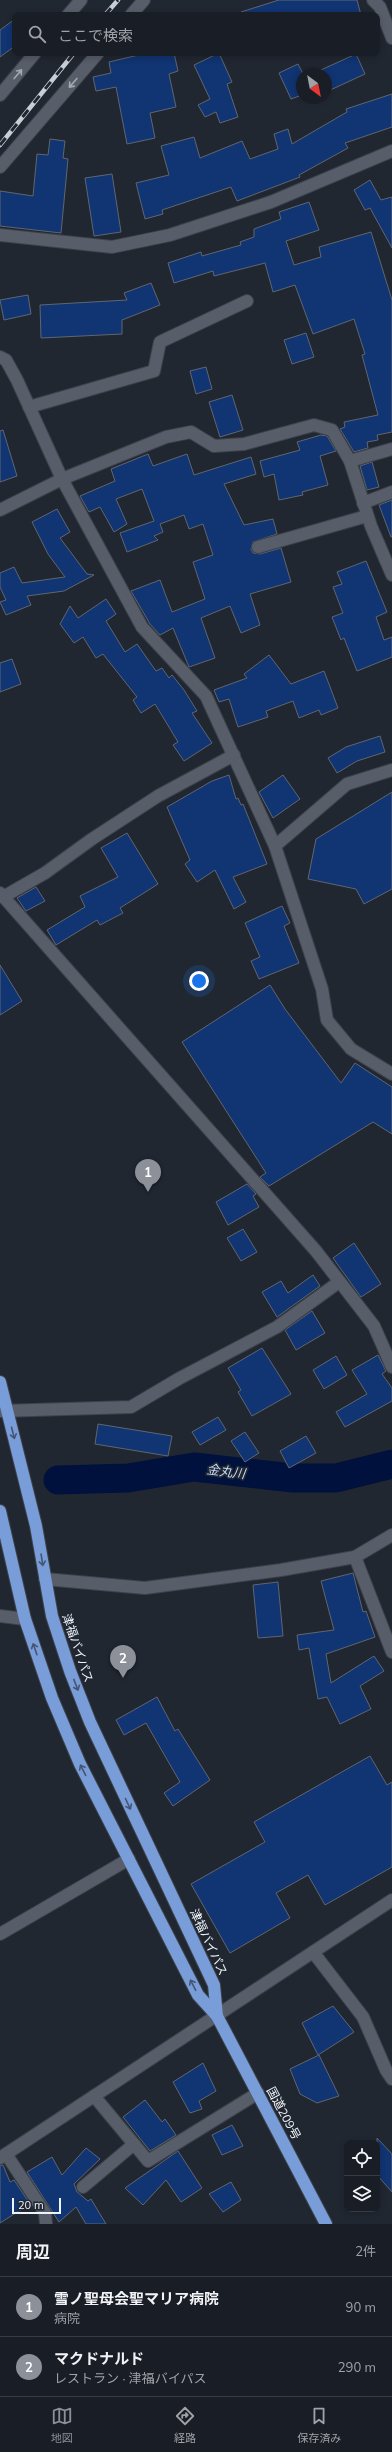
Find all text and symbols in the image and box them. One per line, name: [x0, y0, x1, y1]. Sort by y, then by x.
search box: [12, 12, 380, 56]
icon: search: [26, 23, 48, 45]
text: ここで検索: [58, 26, 133, 45]
one-way arrow: [13, 68, 22, 79]
north arrow: [296, 68, 332, 104]
one-way arrow: [68, 77, 77, 88]
your location: [189, 971, 209, 991]
pin: 1: [135, 1159, 161, 1192]
one-way arrow: [10, 1426, 18, 1439]
water label: 金丸川: [206, 1461, 248, 1482]
one-way arrow: [38, 1553, 46, 1566]
street label: 津福バイパス: [59, 1612, 97, 1684]
one-way arrow: [31, 1643, 38, 1656]
pin: 2: [110, 1645, 136, 1678]
one-way arrow: [72, 1678, 80, 1690]
one-way arrow: [79, 1764, 86, 1776]
one-way arrow: [125, 1797, 132, 1809]
street label: 津福バイパス: [187, 1906, 231, 1978]
one-way arrow: [189, 1980, 196, 1992]
street label: 国道209号: [264, 2084, 304, 2142]
map controls: [344, 2140, 380, 2212]
button: locate: [344, 2140, 380, 2176]
button: layers: [344, 2176, 380, 2212]
scale bar: [12, 2196, 61, 2215]
text: 20 m: [18, 2198, 44, 2212]
text: 周辺: [16, 2241, 50, 2262]
text: 2件: [355, 2243, 376, 2259]
text: 雪ノ聖母会聖マリア病院: [54, 2289, 219, 2308]
text: 1: [25, 2299, 33, 2315]
text: 90 m: [346, 2299, 376, 2315]
text: 病院: [54, 2310, 80, 2326]
text: マクドナルド: [54, 2349, 144, 2368]
text: 2: [25, 2359, 33, 2375]
text: 290 m: [338, 2359, 376, 2375]
text: レストラン · 津福バイパス: [54, 2370, 207, 2386]
tab: 地図: [51, 2405, 73, 2445]
tab: 経路: [174, 2405, 196, 2445]
tab: 保存済み: [297, 2405, 341, 2445]

